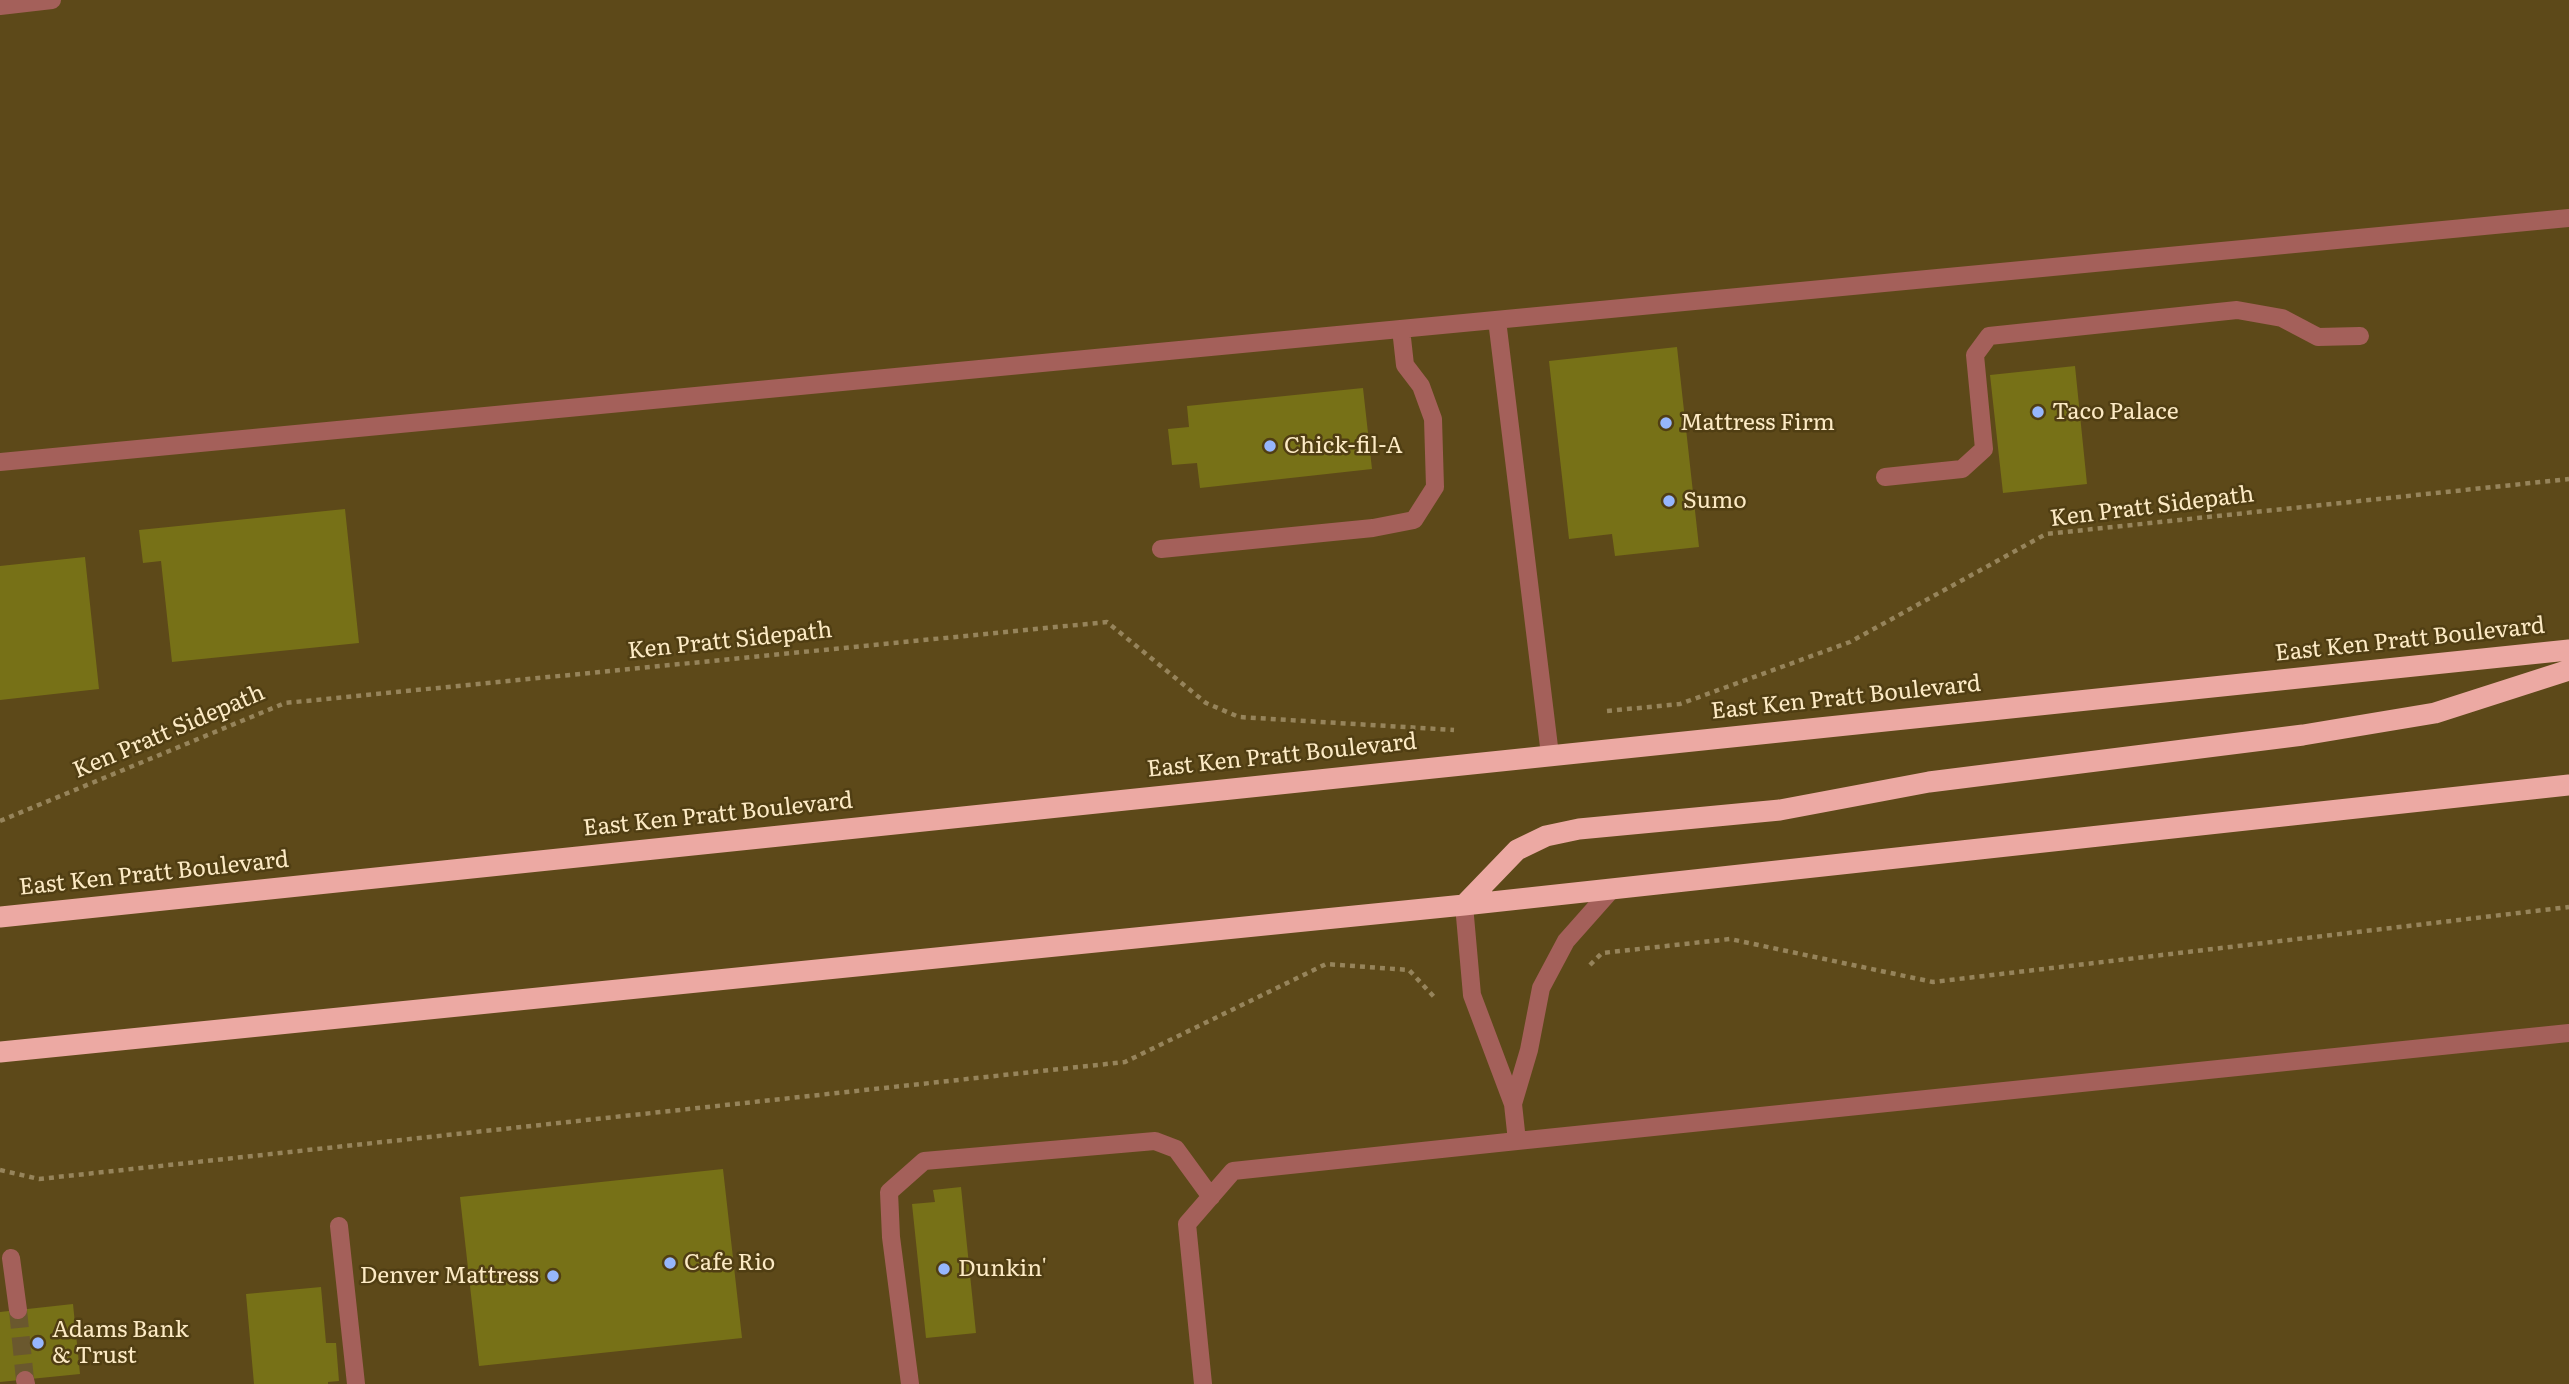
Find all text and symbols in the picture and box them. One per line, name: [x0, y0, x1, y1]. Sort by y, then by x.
place label: Taco Palace: [2052, 398, 2179, 426]
marker: Taco Palace: [2030, 404, 2046, 420]
place label: Mattress Firm: [1680, 409, 1835, 437]
marker: Mattress Firm: [1658, 415, 1674, 431]
place label: Chick-fil-A: [1284, 432, 1403, 460]
marker: Chick-fil-A: [1262, 438, 1278, 454]
street label: Ken Pratt Sidepath: [2048, 481, 2256, 533]
place label: Sumo: [1683, 487, 1747, 515]
marker: Sumo: [1661, 493, 1677, 509]
street label: East Ken Pratt Boulevard: [2274, 612, 2546, 668]
street label: Ken Pratt Sidepath: [626, 617, 834, 665]
street label: East Ken Pratt Boulevard: [1710, 670, 1982, 726]
street label: Ken Pratt Sidepath: [69, 679, 269, 785]
street label: East Ken Pratt Boulevard: [1146, 728, 1418, 784]
street label: East Ken Pratt Boulevard: [582, 787, 854, 843]
street label: East Ken Pratt Boulevard: [18, 846, 290, 902]
place label: Cafe Rio: [684, 1249, 775, 1277]
marker: Cafe Rio: [662, 1255, 678, 1271]
place label: Dunkin': [958, 1255, 1047, 1283]
marker: Dunkin': [936, 1261, 952, 1277]
place label: Denver Mattress: [360, 1262, 539, 1290]
marker: Denver Mattress: [545, 1268, 561, 1284]
place label: Adams Bank & Trust: [52, 1316, 189, 1370]
marker: Adams Bank & Trust: [30, 1335, 46, 1351]

